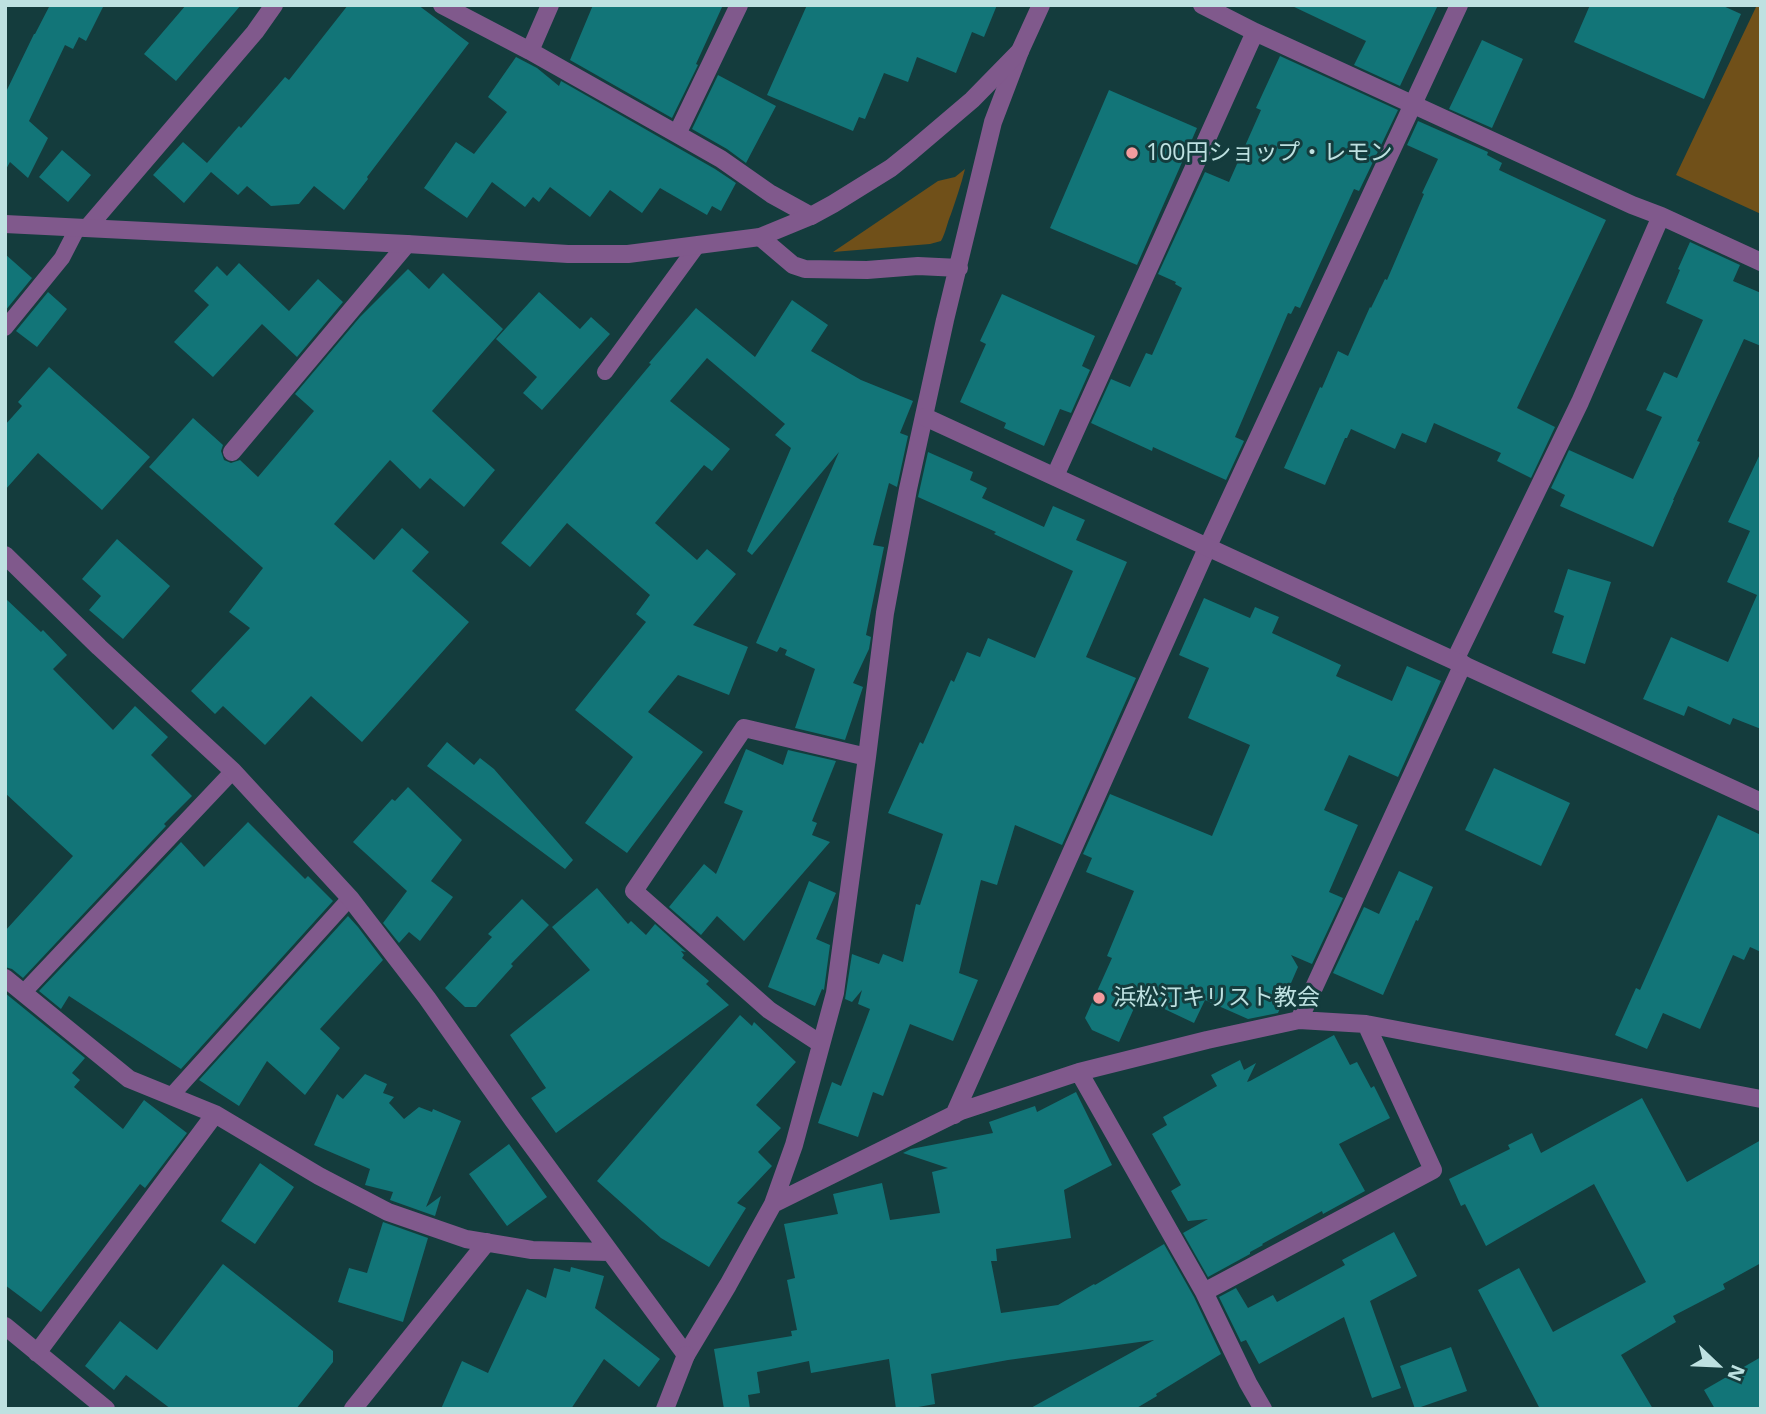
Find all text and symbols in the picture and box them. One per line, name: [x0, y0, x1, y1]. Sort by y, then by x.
place label: 100円ショップ・レモン: [1146, 139, 1392, 167]
marker: 100円ショップ・レモン: [1124, 145, 1140, 161]
place label: 浜松汀キリスト教会: [1113, 984, 1320, 1012]
marker: 浜松汀キリスト教会: [1091, 990, 1107, 1006]
north arrow: [1682, 1330, 1752, 1400]
text: N: [1721, 1361, 1751, 1385]

